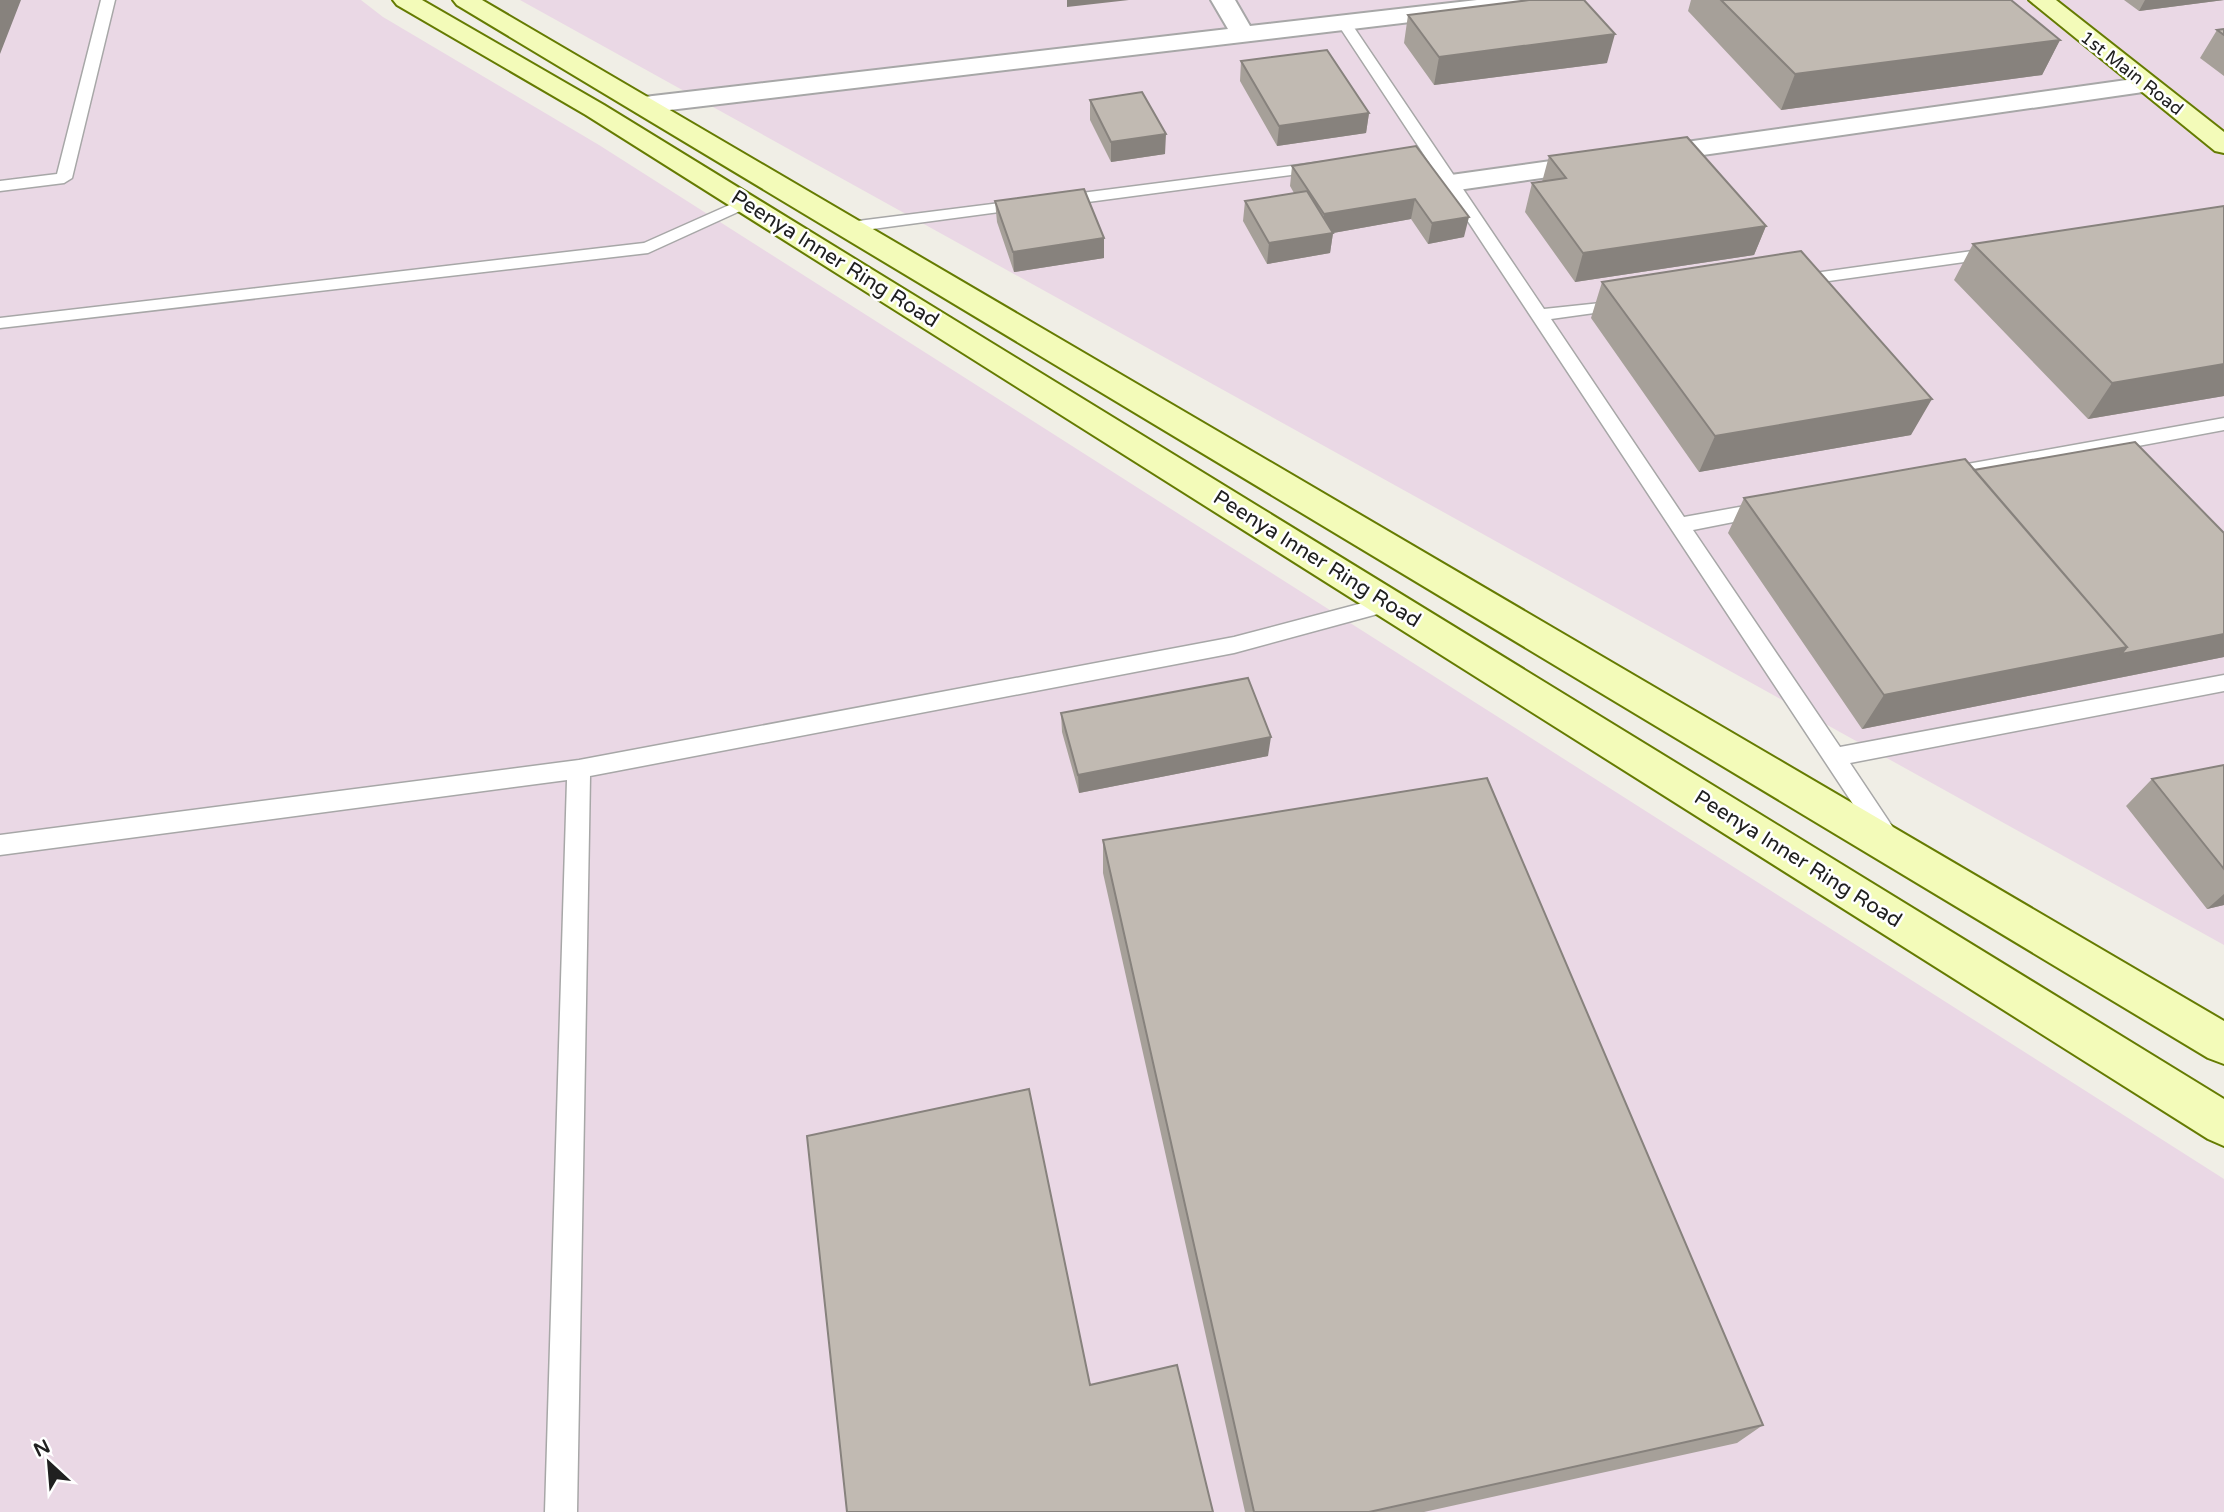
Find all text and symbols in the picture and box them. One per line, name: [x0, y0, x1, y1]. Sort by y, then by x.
street label: 1st Main Road: [2076, 26, 2188, 120]
street label: Peenya Inner Ring Road: [727, 185, 943, 333]
street label: Peenya Inner Ring Road: [1209, 485, 1425, 633]
street label: Peenya Inner Ring Road: [1690, 785, 1906, 933]
north arrow: [14, 1428, 84, 1498]
text: N: [30, 1435, 54, 1462]

